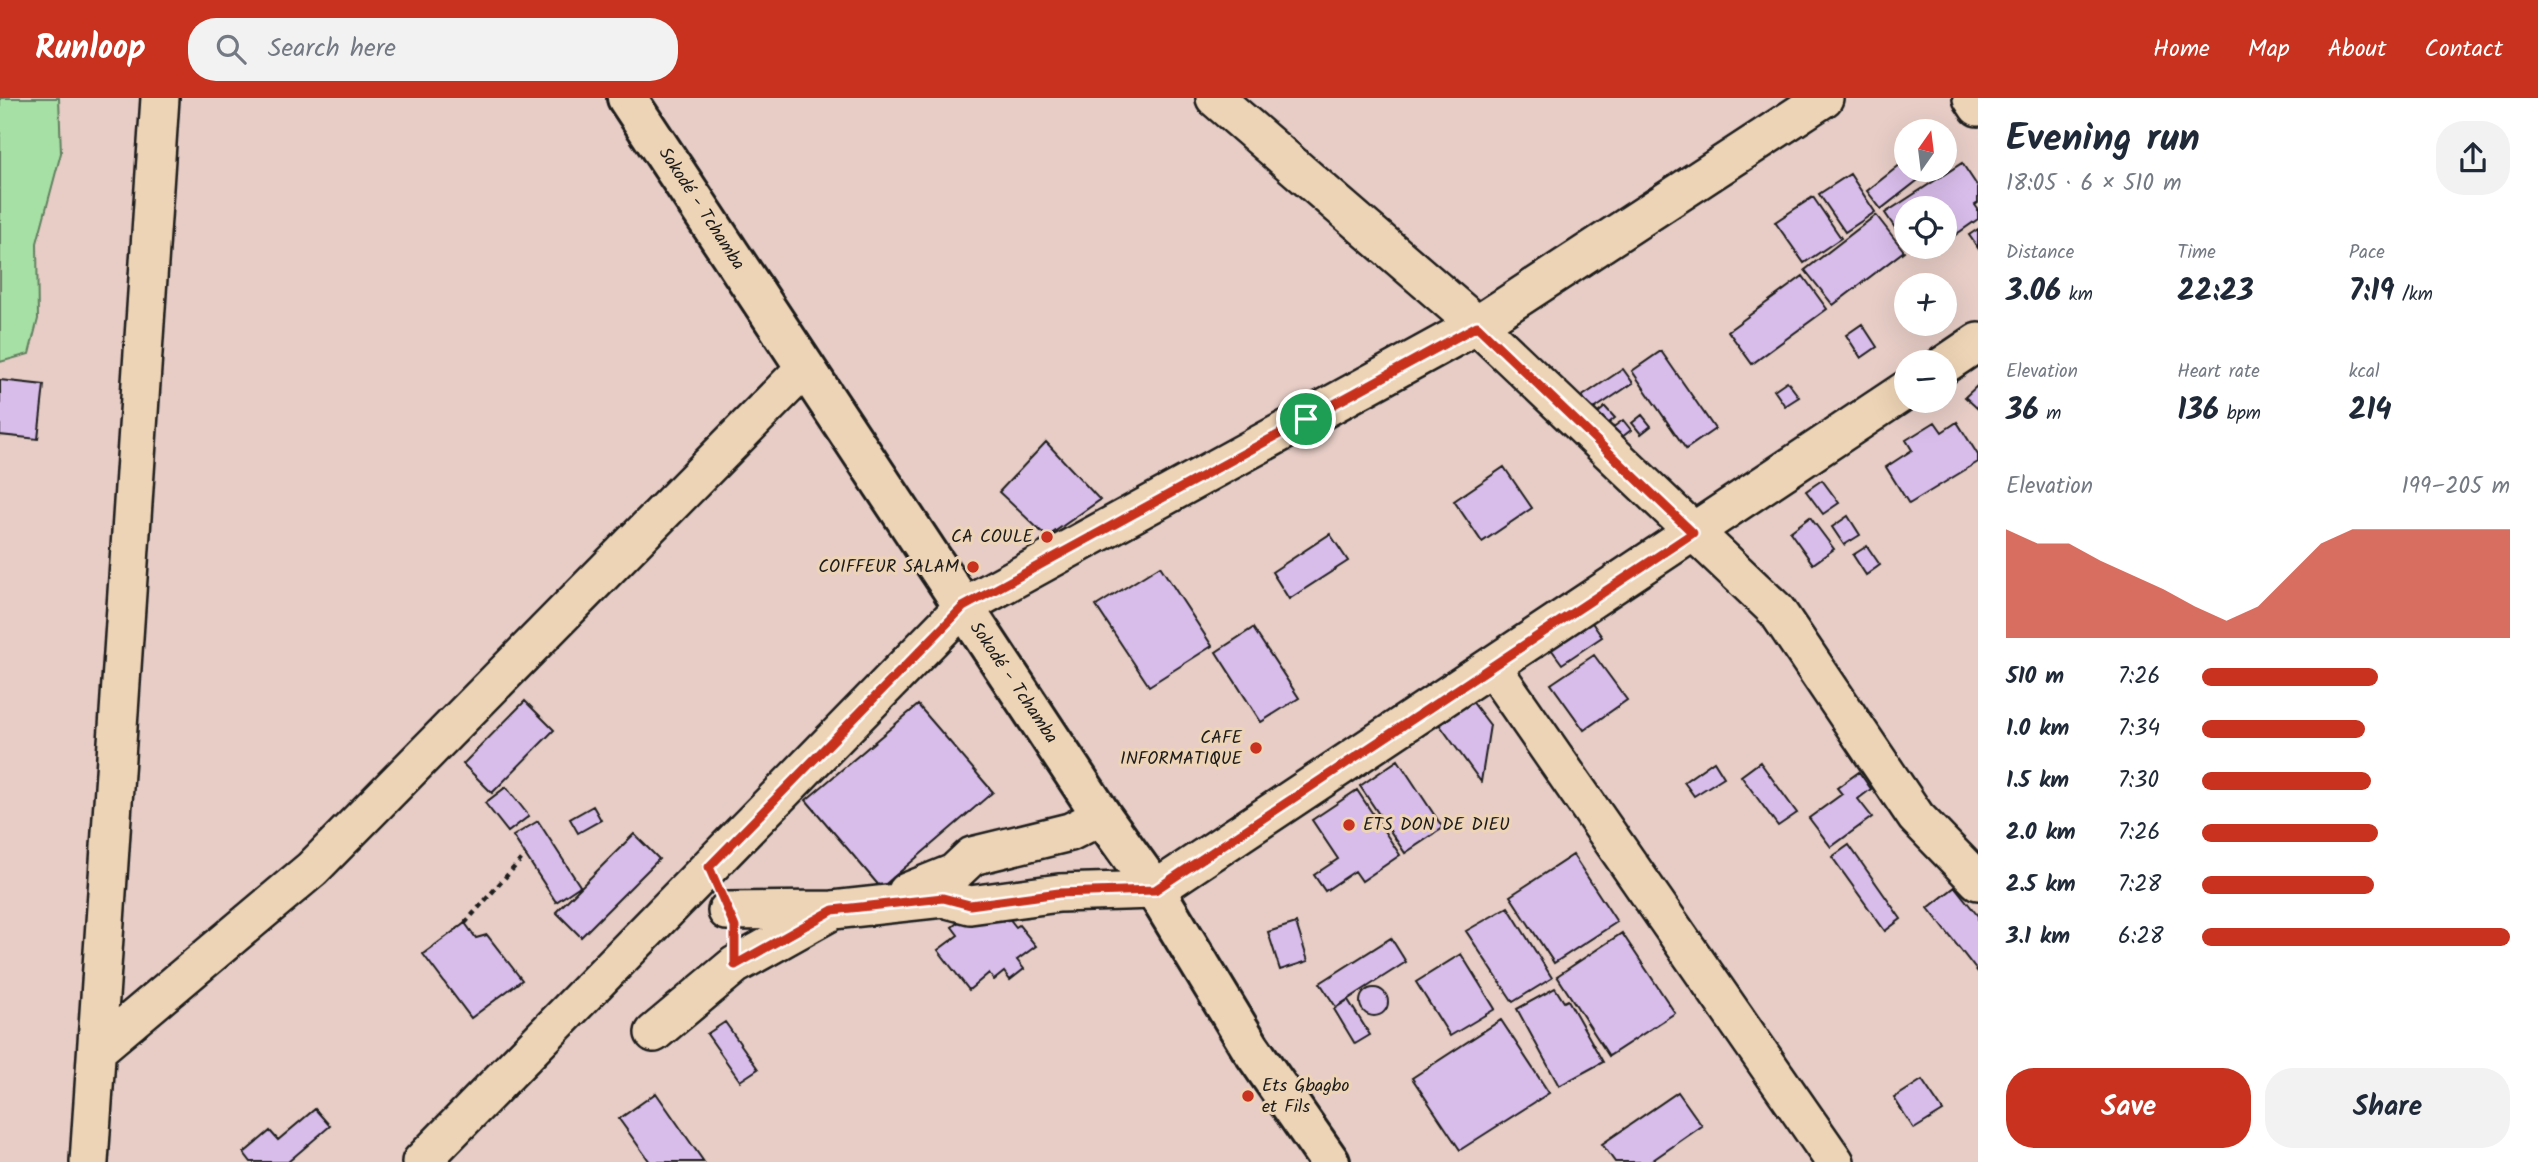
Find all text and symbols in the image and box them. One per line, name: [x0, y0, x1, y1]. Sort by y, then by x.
search box: [188, 18, 678, 81]
text: Runloop: [35, 23, 146, 76]
text: Search here: [268, 28, 396, 70]
icon: search: [212, 30, 250, 68]
text: Home: [2153, 30, 2210, 69]
text: Map: [2248, 30, 2290, 69]
text: About: [2328, 30, 2386, 69]
text: Contact: [2424, 30, 2503, 69]
text: Evening run: [2006, 110, 2200, 170]
north arrow: [1894, 119, 1956, 182]
map controls: [1894, 119, 1957, 413]
button: share: [2436, 121, 2510, 195]
street label: Sokodé - Tchamba: [650, 142, 752, 276]
text: 18:05 · 6 × 510 m: [2006, 166, 2182, 202]
button: locate: [1894, 196, 1957, 259]
text: Distance: [2006, 238, 2074, 268]
text: Time: [2177, 238, 2216, 268]
text: Pace: [2349, 238, 2385, 268]
text: 3.06: [2006, 268, 2061, 316]
text: 22:23: [2177, 268, 2254, 316]
text: 7:19: [2349, 268, 2394, 316]
button: +: [1894, 273, 1957, 336]
text: km: [2061, 280, 2093, 310]
text: /km: [2394, 280, 2433, 310]
button: −: [1894, 350, 1957, 413]
text: Elevation: [2006, 357, 2078, 387]
text: Heart rate: [2177, 357, 2260, 387]
text: kcal: [2349, 357, 2380, 387]
text: 36: [2006, 387, 2039, 435]
text: 136: [2177, 387, 2219, 435]
text: 214: [2349, 387, 2392, 435]
pin: [1276, 389, 1336, 449]
text: m: [2039, 399, 2061, 429]
text: bpm: [2219, 399, 2261, 429]
icon: arrive: [1287, 400, 1325, 438]
text: Elevation: [2006, 469, 2093, 505]
text: 199–205 m: [2402, 469, 2510, 505]
place label: CA COULE: [951, 523, 1033, 552]
marker: CA COULE: [1039, 529, 1055, 545]
place label: COIFFEUR SALAM: [818, 553, 960, 582]
marker: COIFFEUR SALAM: [965, 559, 981, 575]
street label: Sokodé - Tchamba: [961, 616, 1065, 750]
text: 510 m: [2006, 659, 2064, 695]
text: 7:26: [2118, 659, 2160, 695]
text: 1.0 km: [2006, 711, 2069, 747]
text: 7:34: [2118, 711, 2160, 747]
place label: CAFE INFORMATIQUE: [1120, 724, 1242, 774]
marker: CAFE INFORMATIQUE: [1248, 740, 1264, 756]
text: 1.5 km: [2006, 763, 2069, 799]
text: 7:30: [2118, 763, 2159, 799]
place label: ETS DON DE DIEU: [1363, 811, 1510, 840]
text: 2.0 km: [2006, 815, 2076, 851]
text: 7:26: [2118, 815, 2160, 851]
marker: ETS DON DE DIEU: [1341, 817, 1357, 833]
text: 2.5 km: [2006, 867, 2076, 903]
text: 7:28: [2118, 867, 2161, 903]
text: 3.1 km: [2006, 919, 2070, 955]
text: 6:28: [2118, 919, 2164, 955]
button: Save: [2006, 1068, 2251, 1148]
button: Share: [2265, 1068, 2510, 1148]
place label: Ets Gbagbo et Fils: [1262, 1072, 1349, 1122]
marker: Ets Gbagbo et Fils: [1240, 1088, 1256, 1104]

